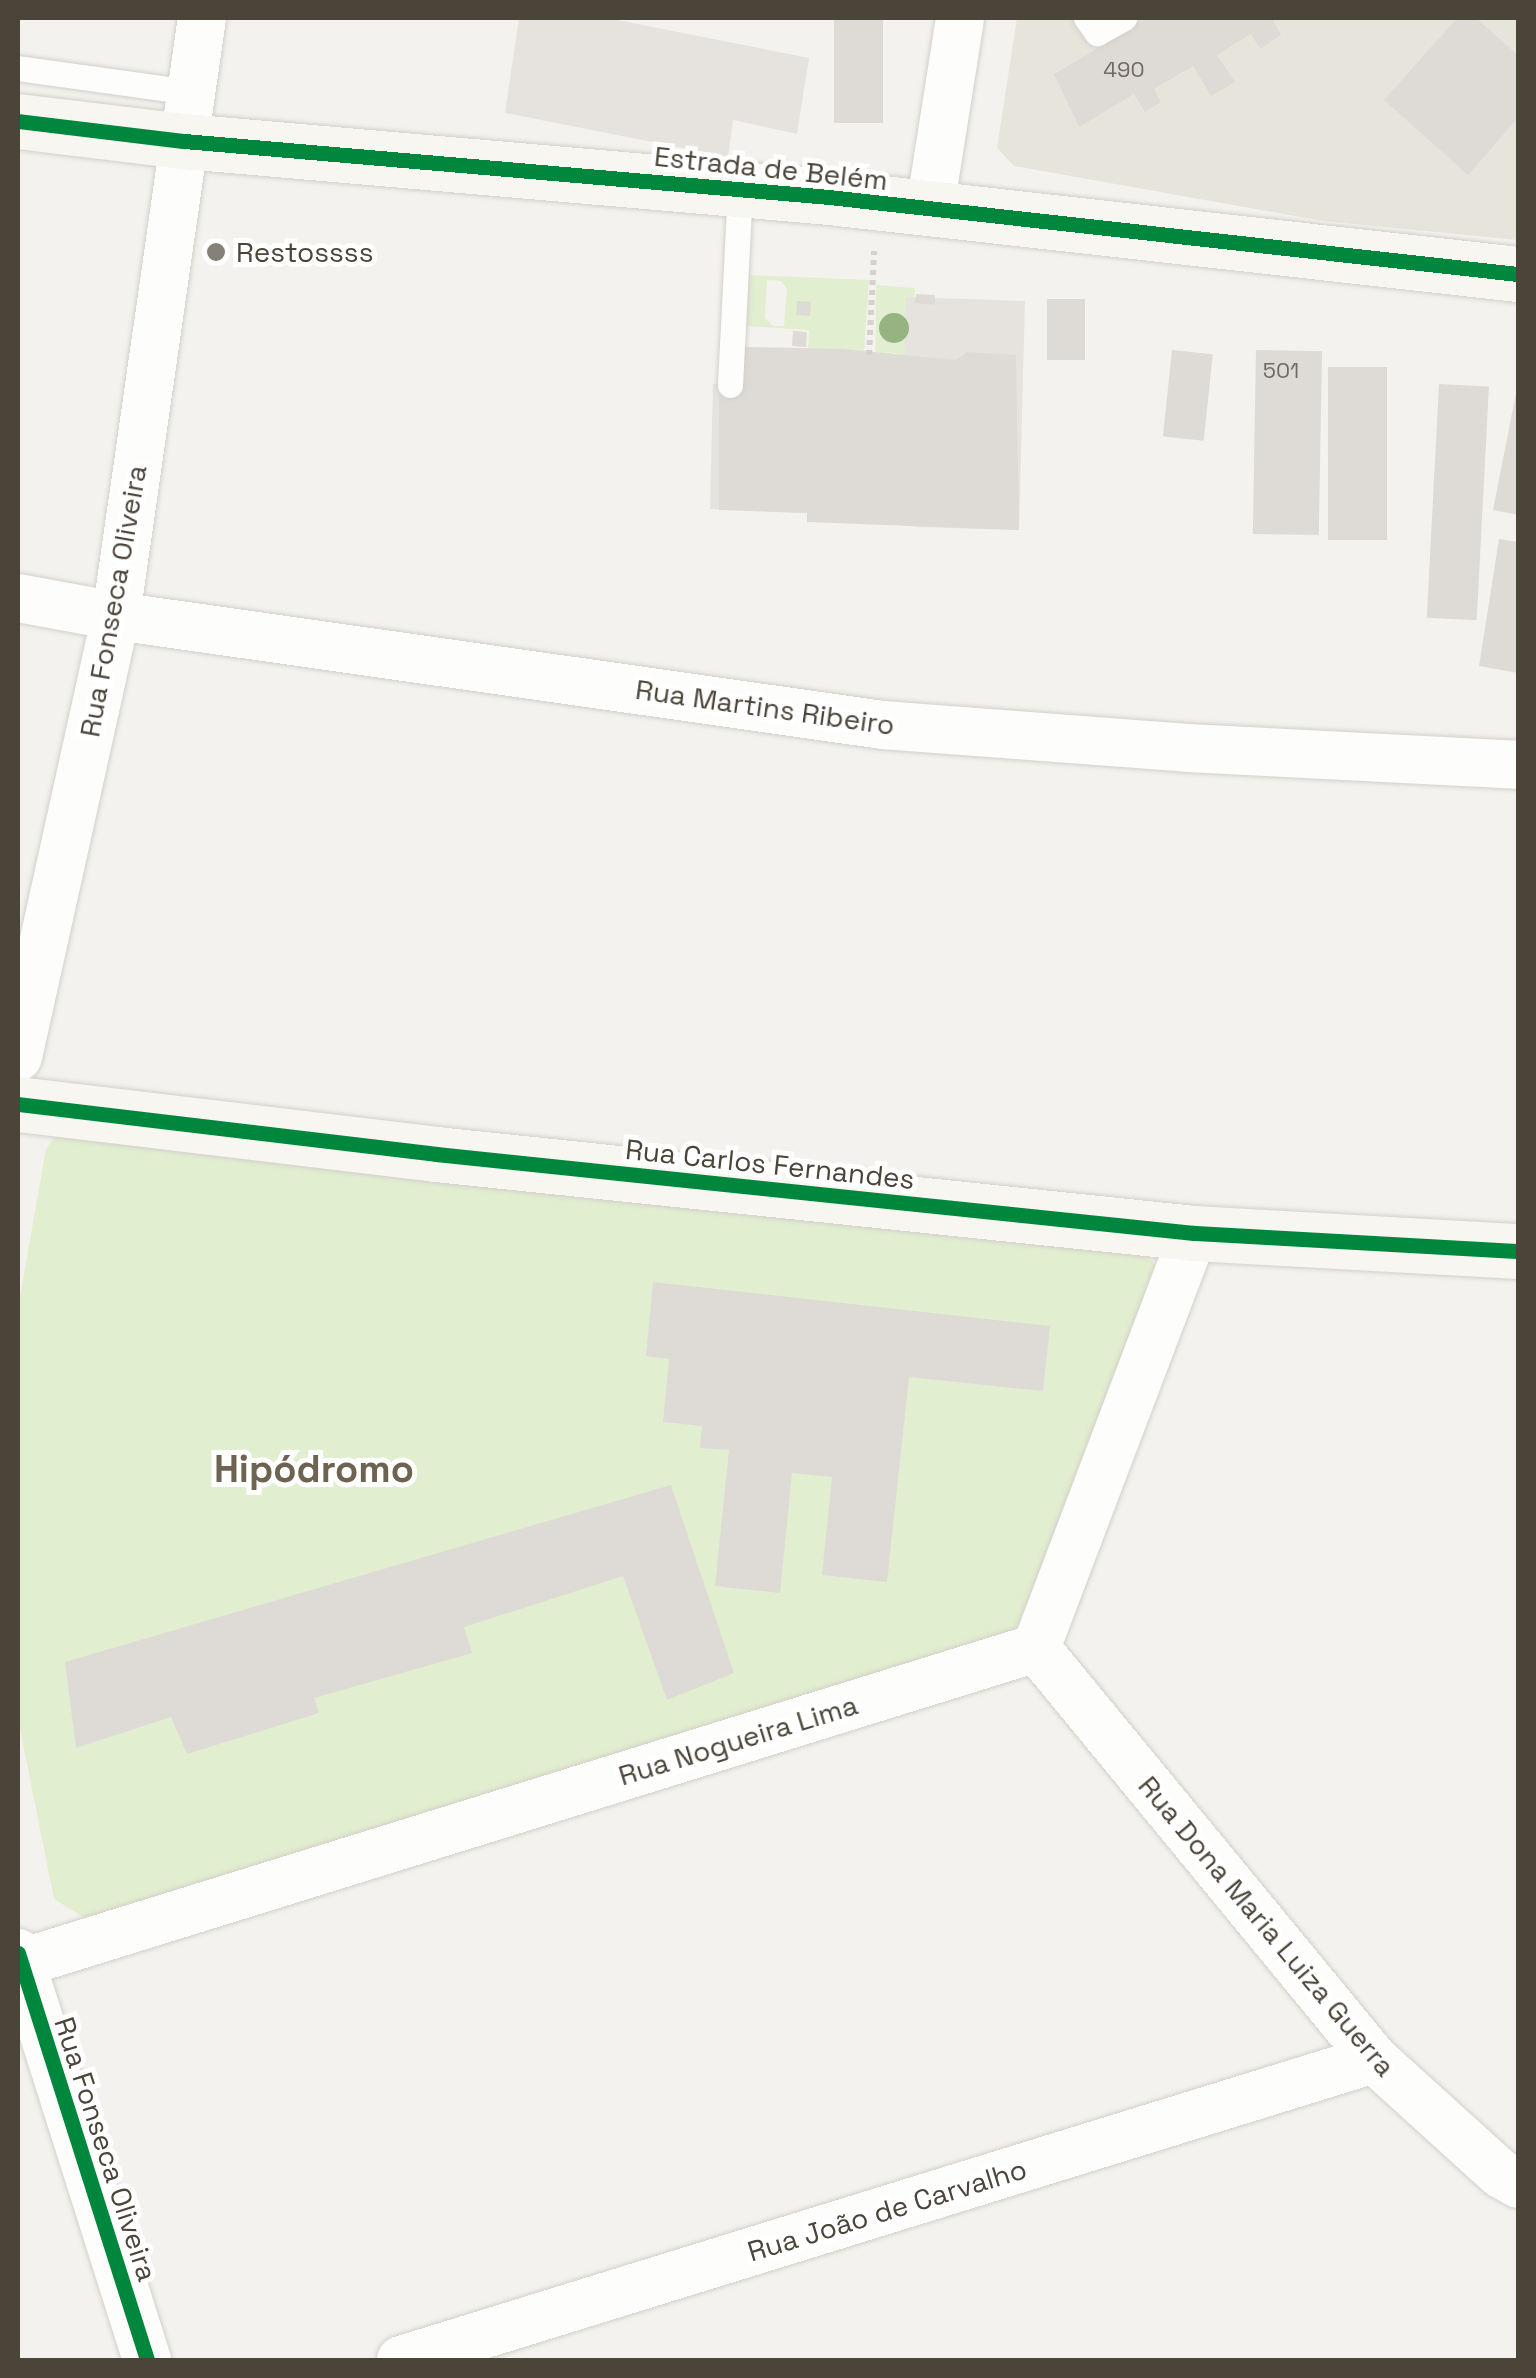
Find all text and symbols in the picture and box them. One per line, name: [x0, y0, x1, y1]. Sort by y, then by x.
house number: 490: [1103, 57, 1145, 83]
street label: Estrada de Belém: [653, 139, 889, 197]
place label: Restossss: [236, 235, 373, 269]
marker: Restossss: [205, 241, 227, 263]
house number: 501: [1263, 358, 1299, 384]
street label: Rua Fonseca Oliveira: [73, 462, 153, 740]
street label: Rua Martins Ribeiro: [633, 672, 897, 742]
street label: Rua Carlos Fernandes: [624, 1132, 916, 1196]
district label: Hipódromo: [214, 1447, 414, 1493]
street label: Rua Nogueira Lima: [614, 1688, 862, 1792]
street label: Rua Dona Maria Luiza Guerra: [1132, 1769, 1402, 2083]
street label: Rua Fonseca Oliveira: [47, 2013, 165, 2285]
street label: Rua João de Carvalho: [743, 2152, 1031, 2268]

